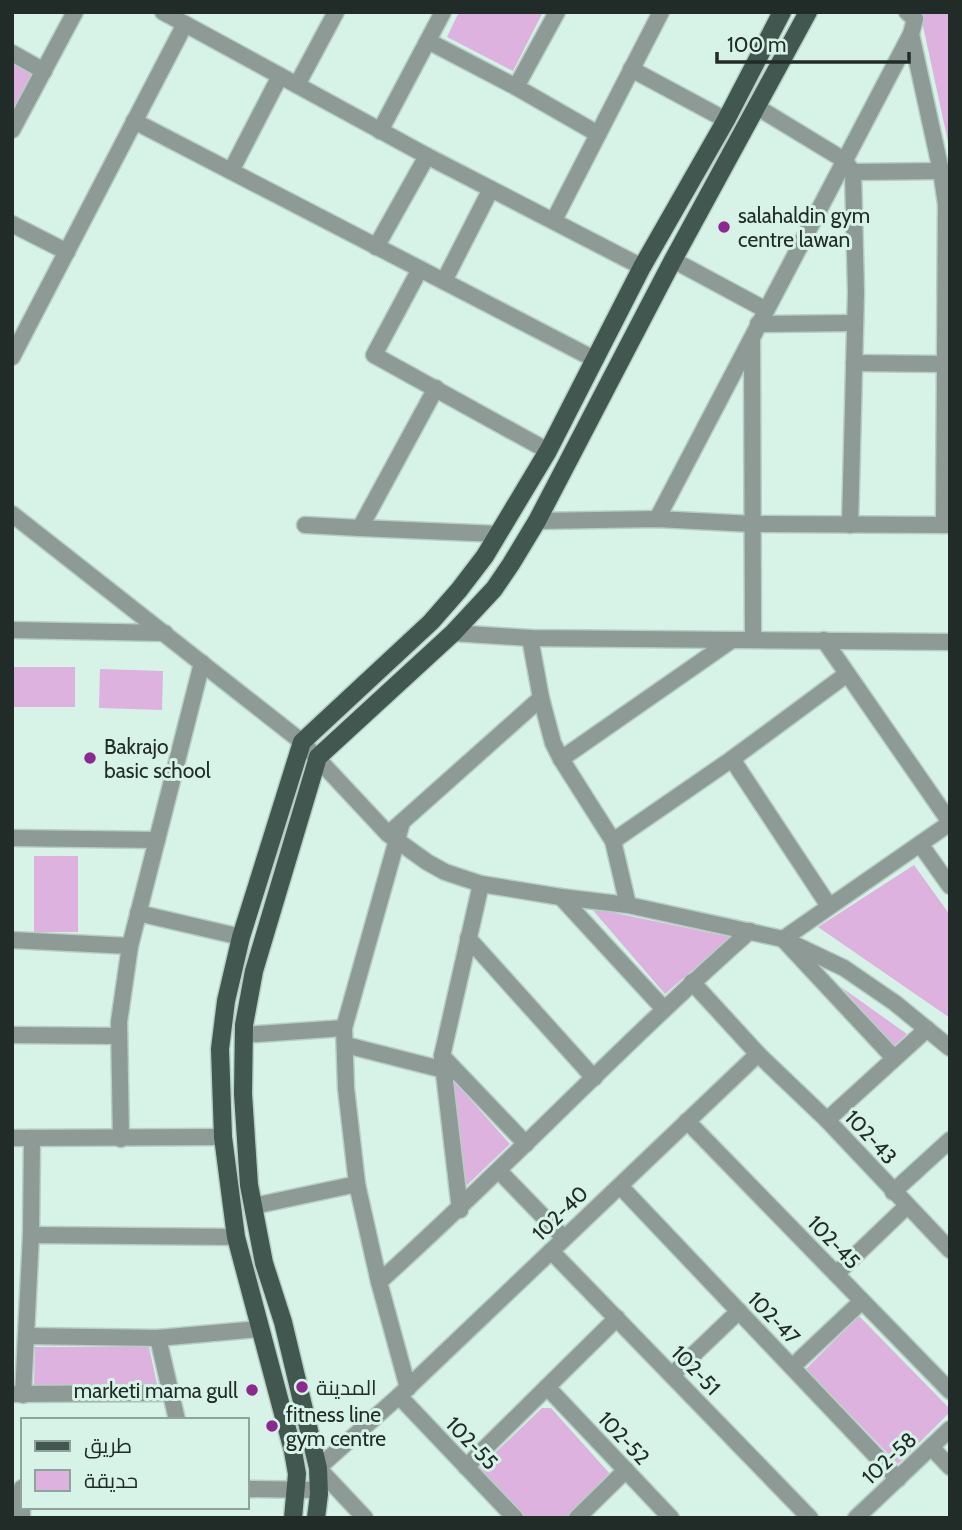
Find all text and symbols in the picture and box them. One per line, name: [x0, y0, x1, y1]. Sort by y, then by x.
scale bar: [717, 21, 909, 65]
text: 100 m: [727, 32, 786, 57]
place label: salahaldin gym centre lawan: [738, 203, 870, 252]
marker: salahaldin gym centre lawan: [716, 219, 732, 235]
place label: Bakrajo basic school: [104, 734, 211, 783]
marker: Bakrajo basic school: [82, 750, 98, 766]
street label: 102-43: [840, 1105, 902, 1169]
street label: 102-40: [527, 1180, 593, 1246]
street label: 102-45: [803, 1210, 865, 1274]
street label: 102-47: [743, 1286, 805, 1350]
street label: 102-51: [666, 1340, 726, 1400]
place label: المدينة: [316, 1375, 377, 1400]
place label: marketi mama gull: [74, 1378, 238, 1403]
marker: المدينة: [294, 1379, 310, 1395]
marker: marketi mama gull: [244, 1382, 260, 1398]
place label: fitness line gym centre: [286, 1402, 386, 1451]
street label: 102-52: [593, 1406, 655, 1470]
street label: 102-55: [441, 1411, 503, 1475]
legend: [21, 1418, 248, 1509]
marker: fitness line gym centre: [264, 1418, 280, 1434]
street label: 102-58: [857, 1427, 921, 1489]
text: طريق: [84, 1433, 132, 1459]
text: حديقة: [84, 1468, 138, 1493]

